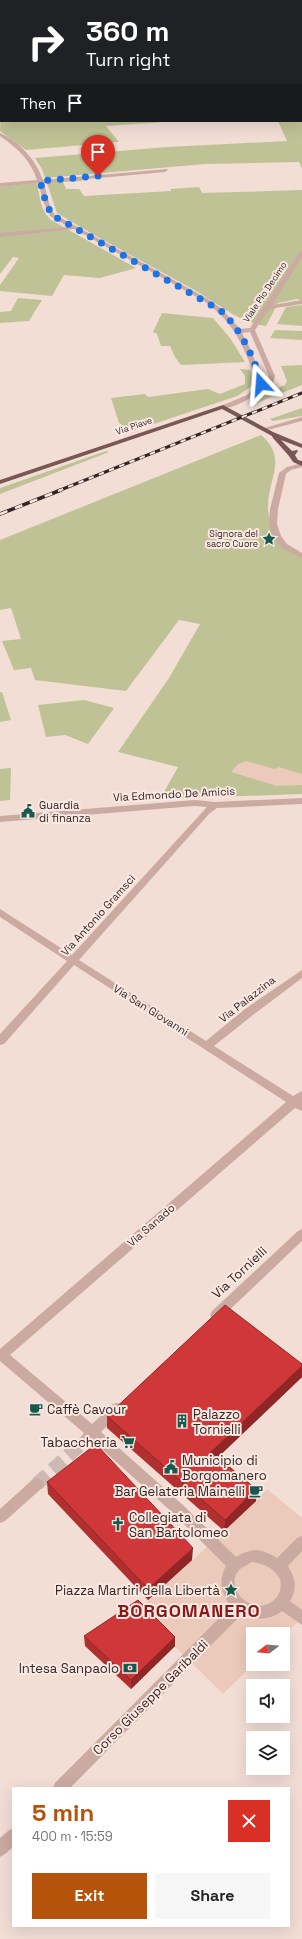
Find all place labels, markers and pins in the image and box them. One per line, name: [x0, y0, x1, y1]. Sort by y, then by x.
pin: [81, 135, 115, 176]
place label: Signora del sacro Cuore: [206, 528, 258, 550]
place icon: Signora del sacro Cuore: [261, 531, 277, 547]
place label: Guardia di finanza: [39, 798, 91, 825]
public building icon: Guardia di finanza: [20, 803, 36, 819]
cafe icon: Caffè Cavour: [28, 1401, 44, 1417]
place label: Caffè Cavour: [47, 1401, 126, 1418]
place label: Palazzo Tornielli: [193, 1406, 241, 1438]
building icon: Palazzo Tornielli: [174, 1413, 190, 1429]
place label: Tabaccheria: [41, 1434, 118, 1451]
supermarket icon: Tabaccheria: [120, 1434, 136, 1450]
place label: Municipio di Borgomanero: [182, 1452, 267, 1484]
public building icon: Municipio di Borgomanero: [163, 1459, 179, 1475]
place label: Bar Gelateria Mainelli: [115, 1483, 245, 1500]
cafe icon: Bar Gelateria Mainelli: [248, 1483, 264, 1499]
place label: Collegiata di San Bartolomeo: [129, 1509, 229, 1541]
church icon: Collegiata di San Bartolomeo: [110, 1516, 126, 1532]
place label: Piazza Martiri della Libertà: [55, 1582, 221, 1599]
place icon: Piazza Martiri della Libertà: [223, 1582, 239, 1598]
place label: Intesa Sanpaolo: [19, 1660, 119, 1677]
bank icon: Intesa Sanpaolo: [122, 1660, 138, 1676]

